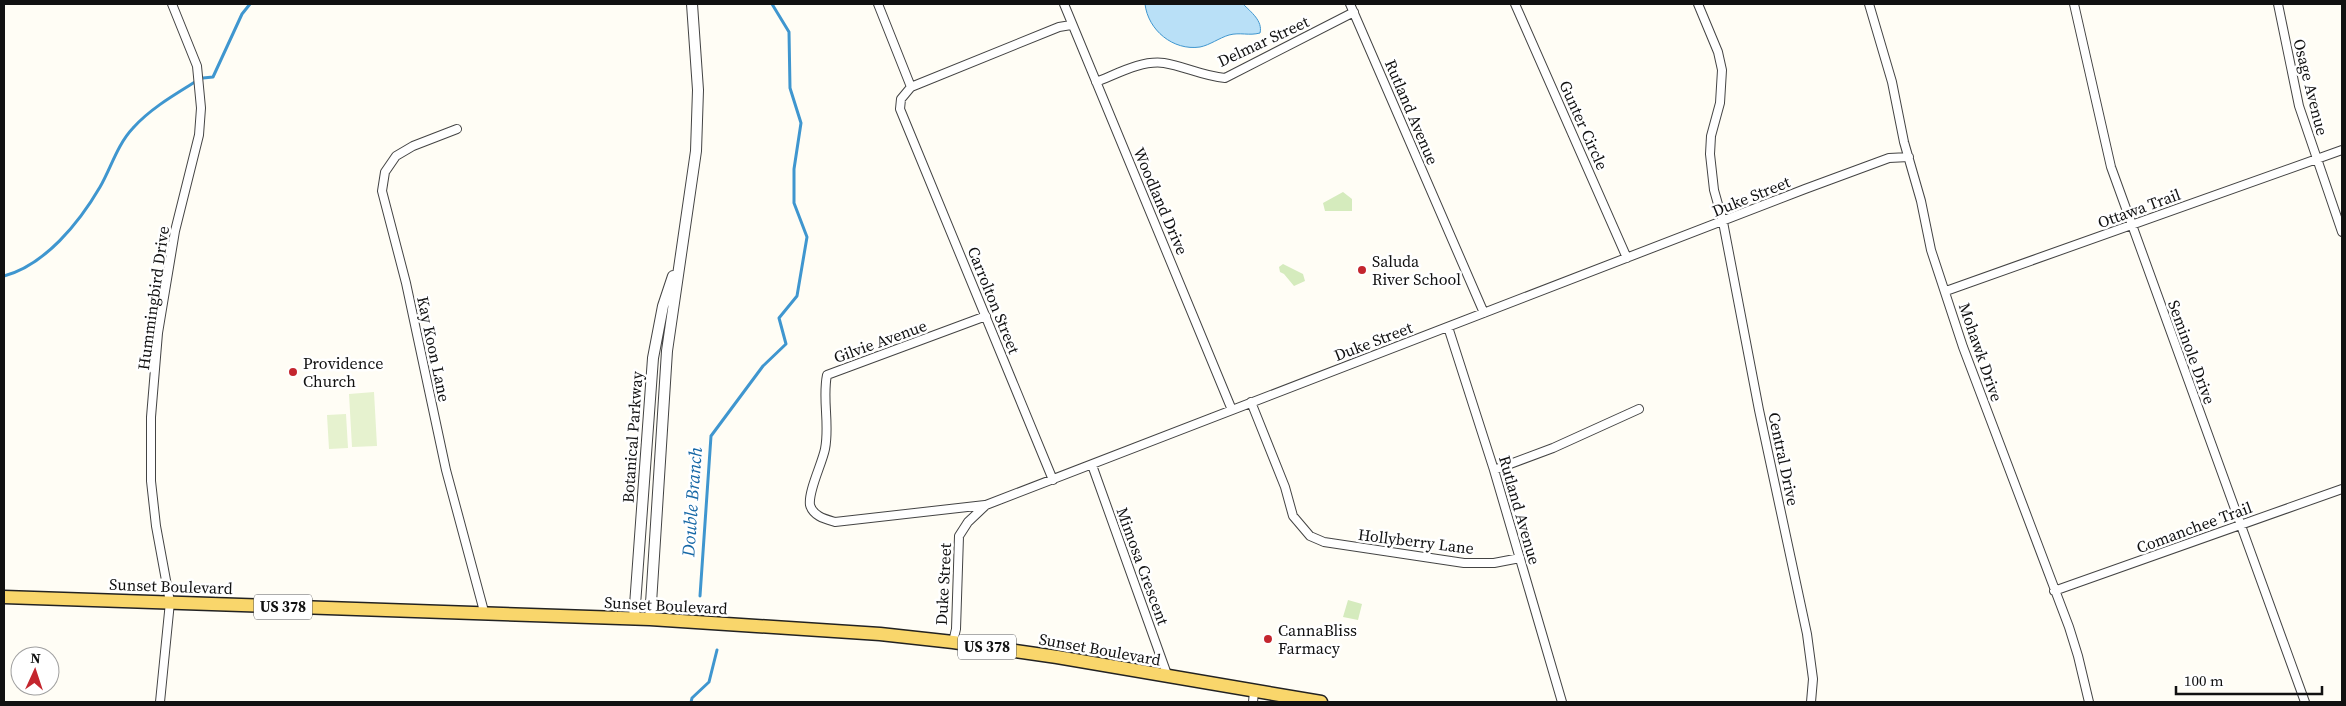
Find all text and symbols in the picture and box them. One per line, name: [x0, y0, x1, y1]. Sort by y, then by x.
street label: Delmar Street: [1214, 10, 1313, 72]
street label: Osage Avenue: [2288, 36, 2334, 138]
street label: Rutland Avenue: [1380, 56, 1444, 168]
street label: Gunter Circle: [1554, 77, 1614, 173]
street label: Woodland Drive: [1128, 144, 1194, 258]
street label: Duke Street: [1709, 170, 1794, 222]
street label: Ottawa Trail: [2095, 183, 2184, 233]
street label: Hummingbird Drive: [132, 225, 174, 371]
street label: Carrolton Street: [963, 243, 1026, 358]
place label: Saluda River School: [1372, 250, 1461, 290]
marker: Saluda River School: [1356, 264, 1368, 276]
street label: Kay Koon Lane: [412, 294, 456, 404]
street label: Seminole Drive: [2163, 297, 2221, 407]
street label: Mohawk Drive: [1954, 300, 2008, 404]
street label: Gilvie Avenue: [830, 314, 930, 368]
street label: Duke Street: [1331, 316, 1416, 366]
place label: Providence Church: [303, 352, 383, 392]
marker: Providence Church: [287, 366, 299, 378]
street label: Botanical Parkway: [616, 370, 648, 504]
street label: Central Drive: [1763, 410, 1805, 508]
water label: Double Branch: [675, 446, 708, 559]
street label: Rutland Avenue: [1494, 453, 1546, 567]
street label: Comanchee Trail: [2133, 496, 2255, 558]
street label: Mimosa Crescent: [1111, 504, 1175, 629]
street label: Hollyberry Lane: [1357, 523, 1475, 559]
street label: Duke Street: [930, 542, 956, 626]
street label: Sunset Boulevard: [109, 573, 233, 599]
street label: Sunset Boulevard: [604, 591, 728, 619]
road number: US 378: [254, 594, 312, 620]
place label: CannaBliss Farmacy: [1278, 619, 1357, 659]
street label: Sunset Boulevard: [1037, 627, 1163, 671]
marker: CannaBliss Farmacy: [1262, 633, 1274, 645]
road number: US 378: [958, 634, 1016, 660]
north arrow: [10, 646, 60, 696]
text: N: [30, 648, 41, 668]
scale bar: [2176, 664, 2322, 696]
text: 100 m: [2184, 670, 2224, 691]

